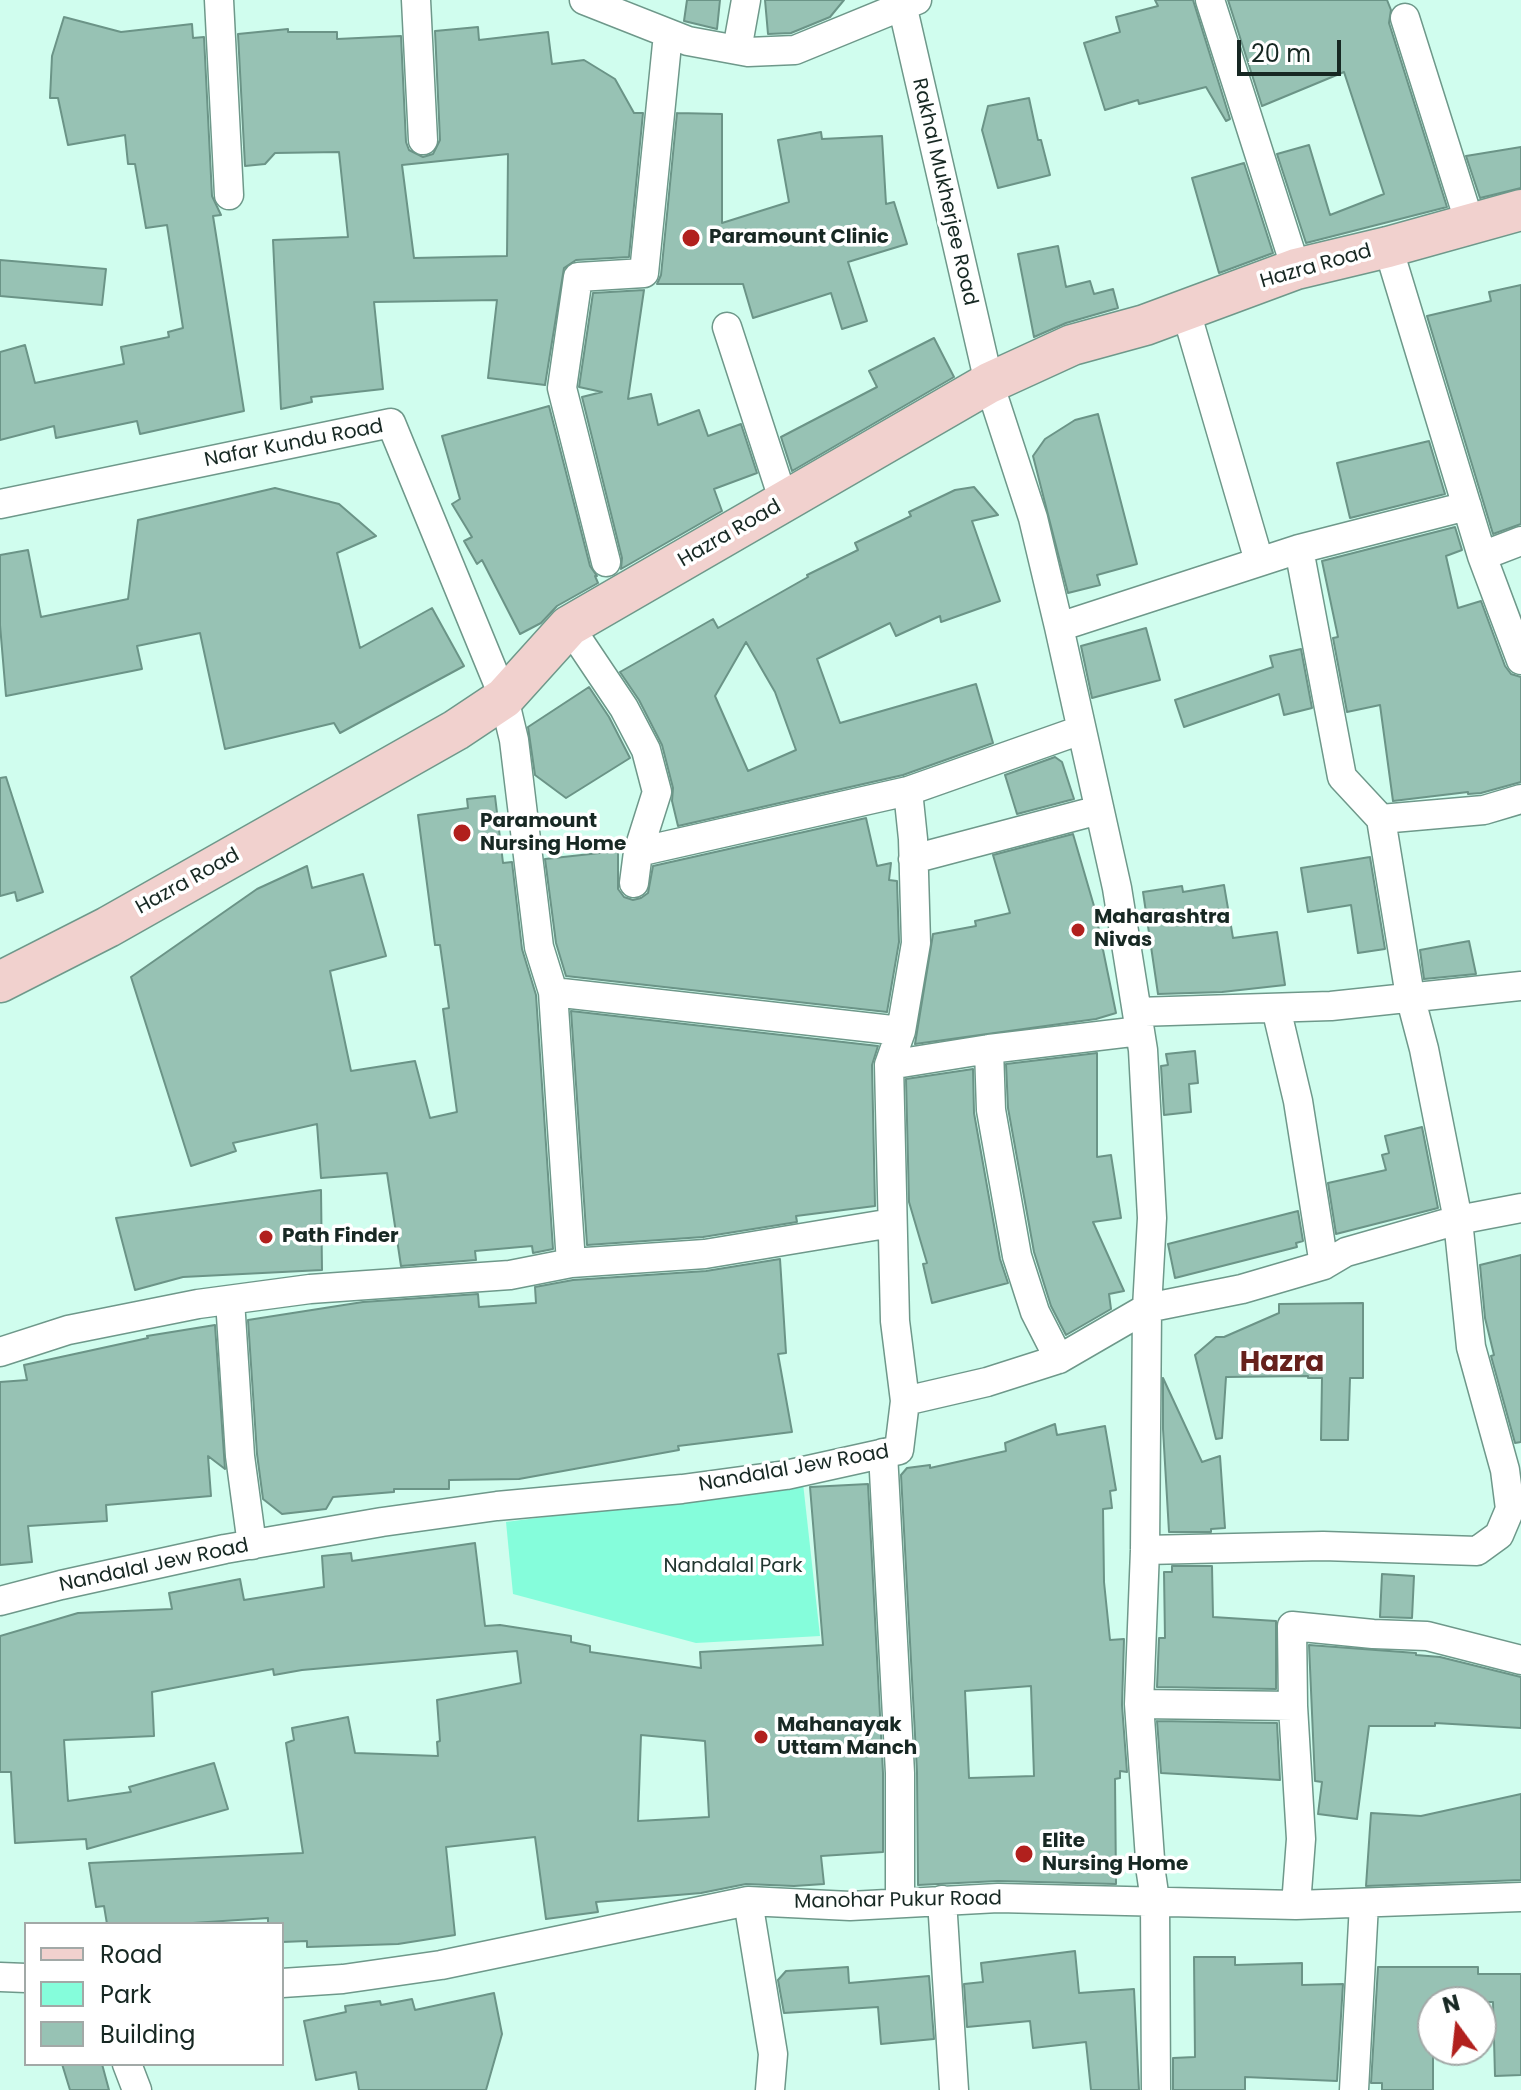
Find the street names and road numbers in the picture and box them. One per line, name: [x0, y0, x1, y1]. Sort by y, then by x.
street label: Rakhal Mukherjee Road: [906, 76, 982, 308]
street label: Hazra Road: [1258, 240, 1374, 294]
street label: Nafar Kundu Road: [203, 415, 385, 473]
street label: Hazra Road: [674, 495, 786, 573]
street label: Hazra Road: [132, 844, 244, 920]
street label: Nandalal Jew Road: [697, 1440, 891, 1498]
street label: Nandalal Jew Road: [57, 1534, 251, 1598]
street label: Manohar Pukur Road: [794, 1887, 1002, 1915]

